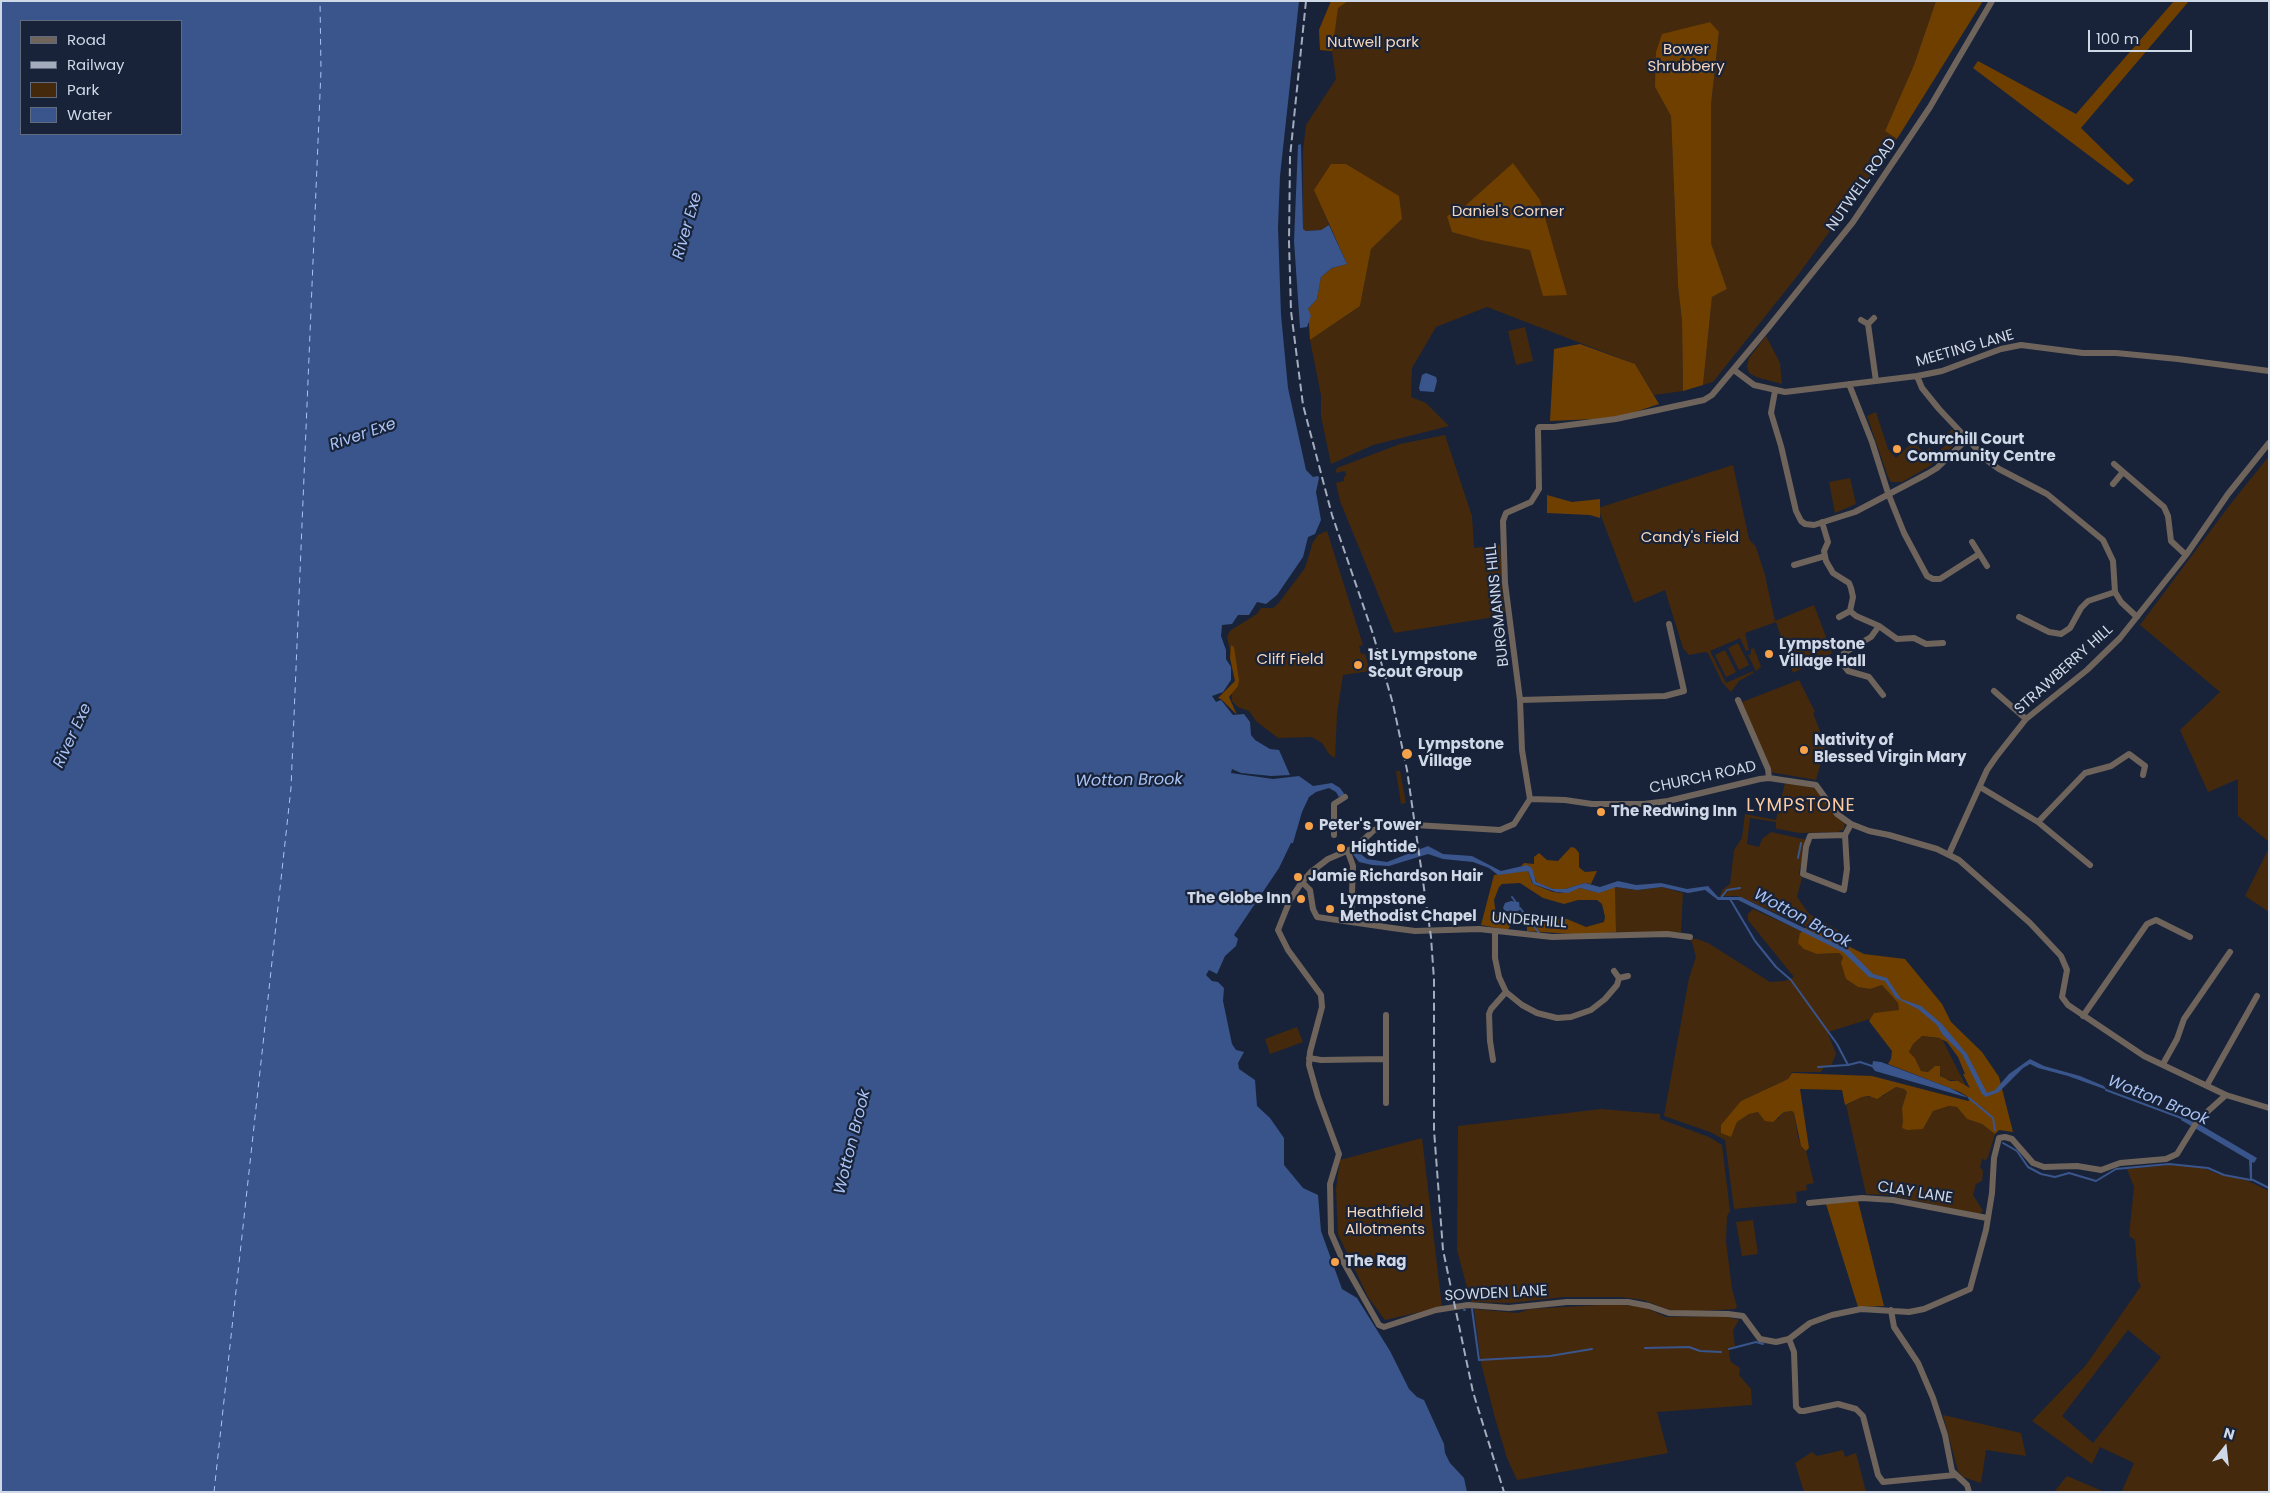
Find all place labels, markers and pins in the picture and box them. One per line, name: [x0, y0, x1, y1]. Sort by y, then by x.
place label: Churchill Court Community Centre: [1907, 431, 2056, 466]
marker: Churchill Court Community Centre: [1891, 443, 1903, 455]
place label: Lympstone Village Hall: [1779, 636, 1866, 671]
place label: 1st Lympstone Scout Group: [1368, 647, 1477, 682]
marker: Lympstone Village Hall: [1763, 648, 1775, 660]
marker: 1st Lympstone Scout Group: [1352, 659, 1364, 671]
place label: Nativity of Blessed Virgin Mary: [1814, 732, 1966, 767]
place label: Lympstone Village: [1418, 736, 1504, 771]
marker: Nativity of Blessed Virgin Mary: [1798, 744, 1810, 756]
marker: Lympstone Village: [1400, 747, 1414, 761]
place label: The Redwing Inn: [1611, 803, 1737, 821]
marker: The Redwing Inn: [1595, 806, 1607, 818]
place label: Peter's Tower: [1319, 817, 1421, 835]
marker: Peter's Tower: [1303, 820, 1315, 832]
place label: Hightide: [1351, 839, 1417, 857]
marker: Hightide: [1335, 842, 1347, 854]
place label: Jamie Richardson Hair: [1308, 868, 1483, 886]
marker: Jamie Richardson Hair: [1292, 871, 1304, 883]
place label: The Globe Inn: [1187, 890, 1291, 908]
place label: Lympstone Methodist Chapel: [1340, 891, 1477, 926]
marker: The Globe Inn: [1295, 893, 1307, 905]
marker: Lympstone Methodist Chapel: [1324, 903, 1336, 915]
place label: The Rag: [1345, 1253, 1407, 1271]
marker: The Rag: [1329, 1256, 1341, 1268]

